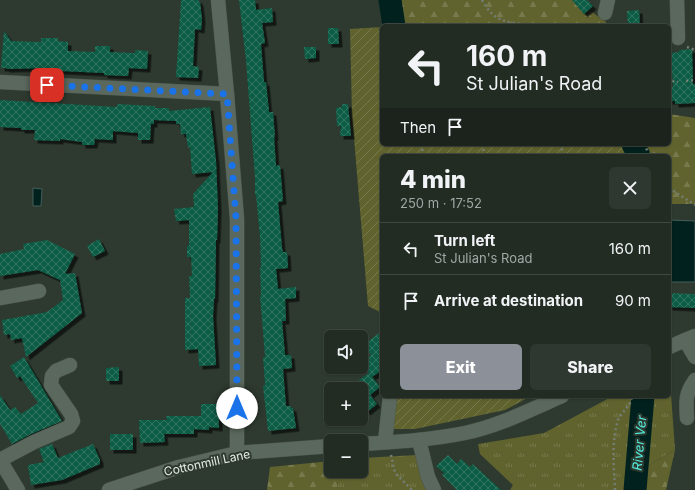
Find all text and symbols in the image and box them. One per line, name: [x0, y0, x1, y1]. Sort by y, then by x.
text: 160 m: [466, 39, 547, 73]
icon: left: [400, 40, 452, 92]
pin: [30, 68, 64, 102]
text: St Julian's Road: [466, 73, 602, 94]
icon: arrive: [36, 74, 58, 96]
icon: arrive: [444, 116, 466, 138]
text: Then: [400, 118, 436, 137]
text: 4 min: [400, 165, 466, 194]
button: close: [609, 167, 651, 209]
text: 250 m · 17:52: [400, 195, 482, 211]
text: Turn left: [434, 231, 495, 250]
icon: left: [400, 238, 422, 260]
text: 160 m: [609, 239, 651, 258]
text: St Julian's Road: [434, 250, 532, 266]
icon: arrive: [400, 290, 422, 312]
text: Arrive at destination: [434, 291, 583, 310]
text: 90 m: [615, 291, 651, 310]
map controls: [324, 330, 368, 478]
button: sound: [324, 330, 368, 374]
button: Exit: [400, 344, 522, 390]
button: Share: [530, 344, 651, 390]
button: +: [324, 382, 368, 426]
position arrow: [216, 387, 258, 429]
water label: River Ver: [629, 414, 649, 471]
button: −: [324, 434, 368, 478]
street label: Cottonmill Lane: [162, 446, 251, 479]

